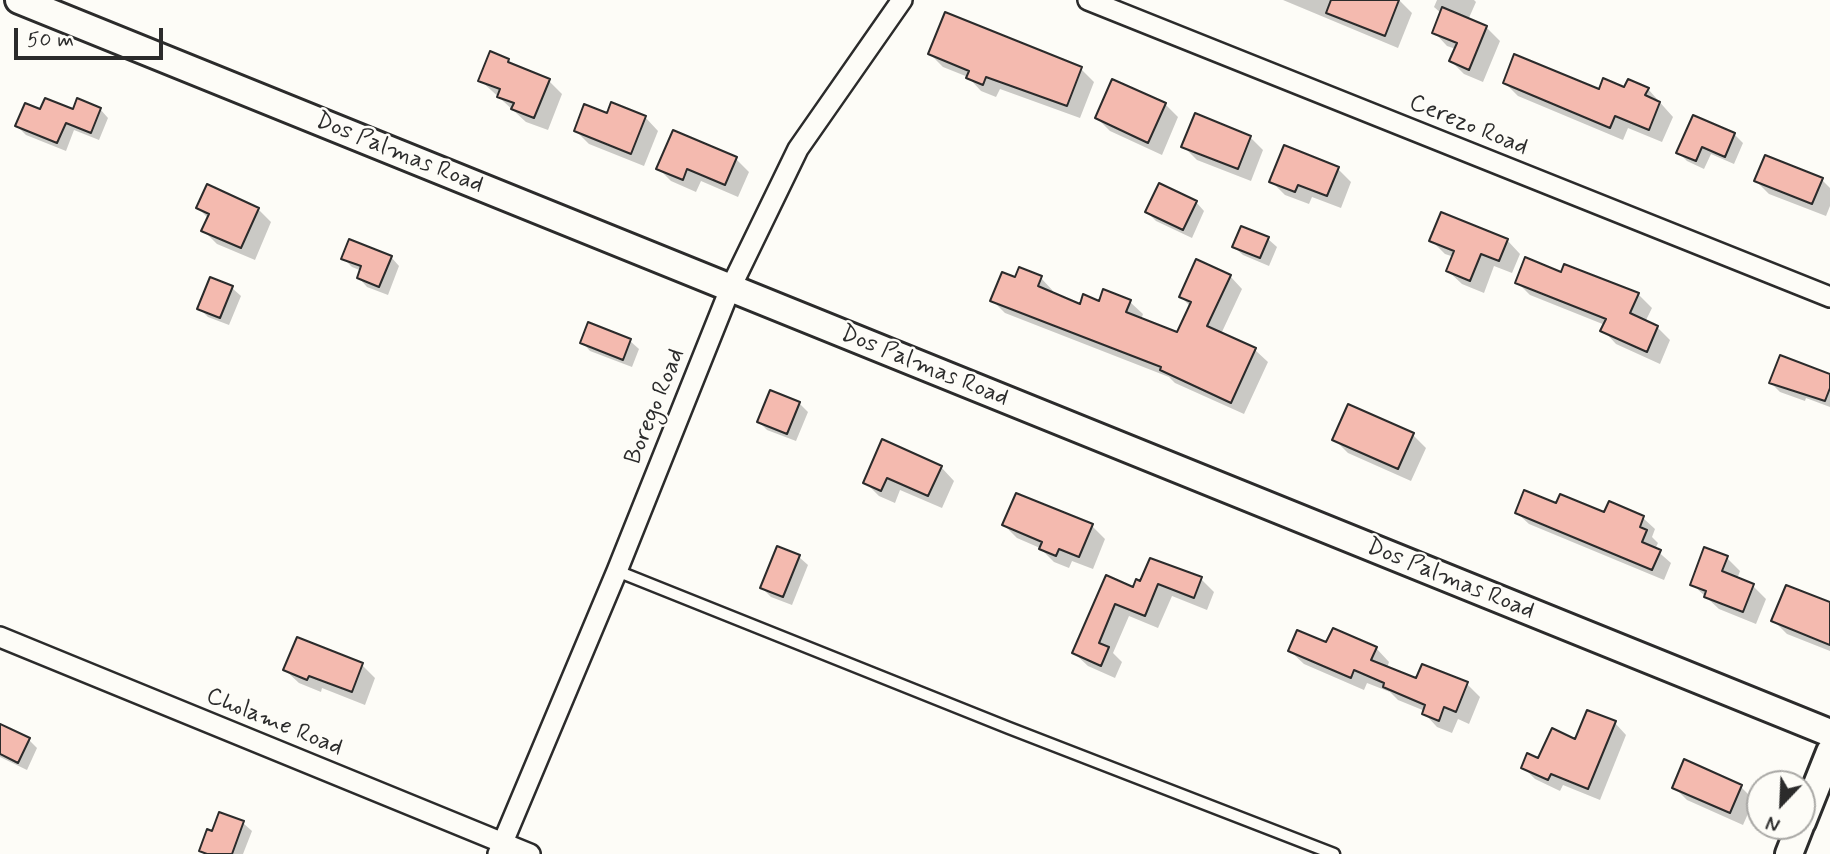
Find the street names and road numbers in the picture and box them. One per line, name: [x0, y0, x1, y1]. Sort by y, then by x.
street label: Cerezo Road: [1404, 89, 1532, 163]
street label: Dos Palmas Road: [311, 107, 487, 201]
street label: Dos Palmas Road: [836, 320, 1012, 414]
street label: Borego Road: [620, 345, 692, 469]
street label: Dos Palmas Road: [1362, 533, 1538, 627]
street label: Cholame Road: [202, 683, 346, 763]

